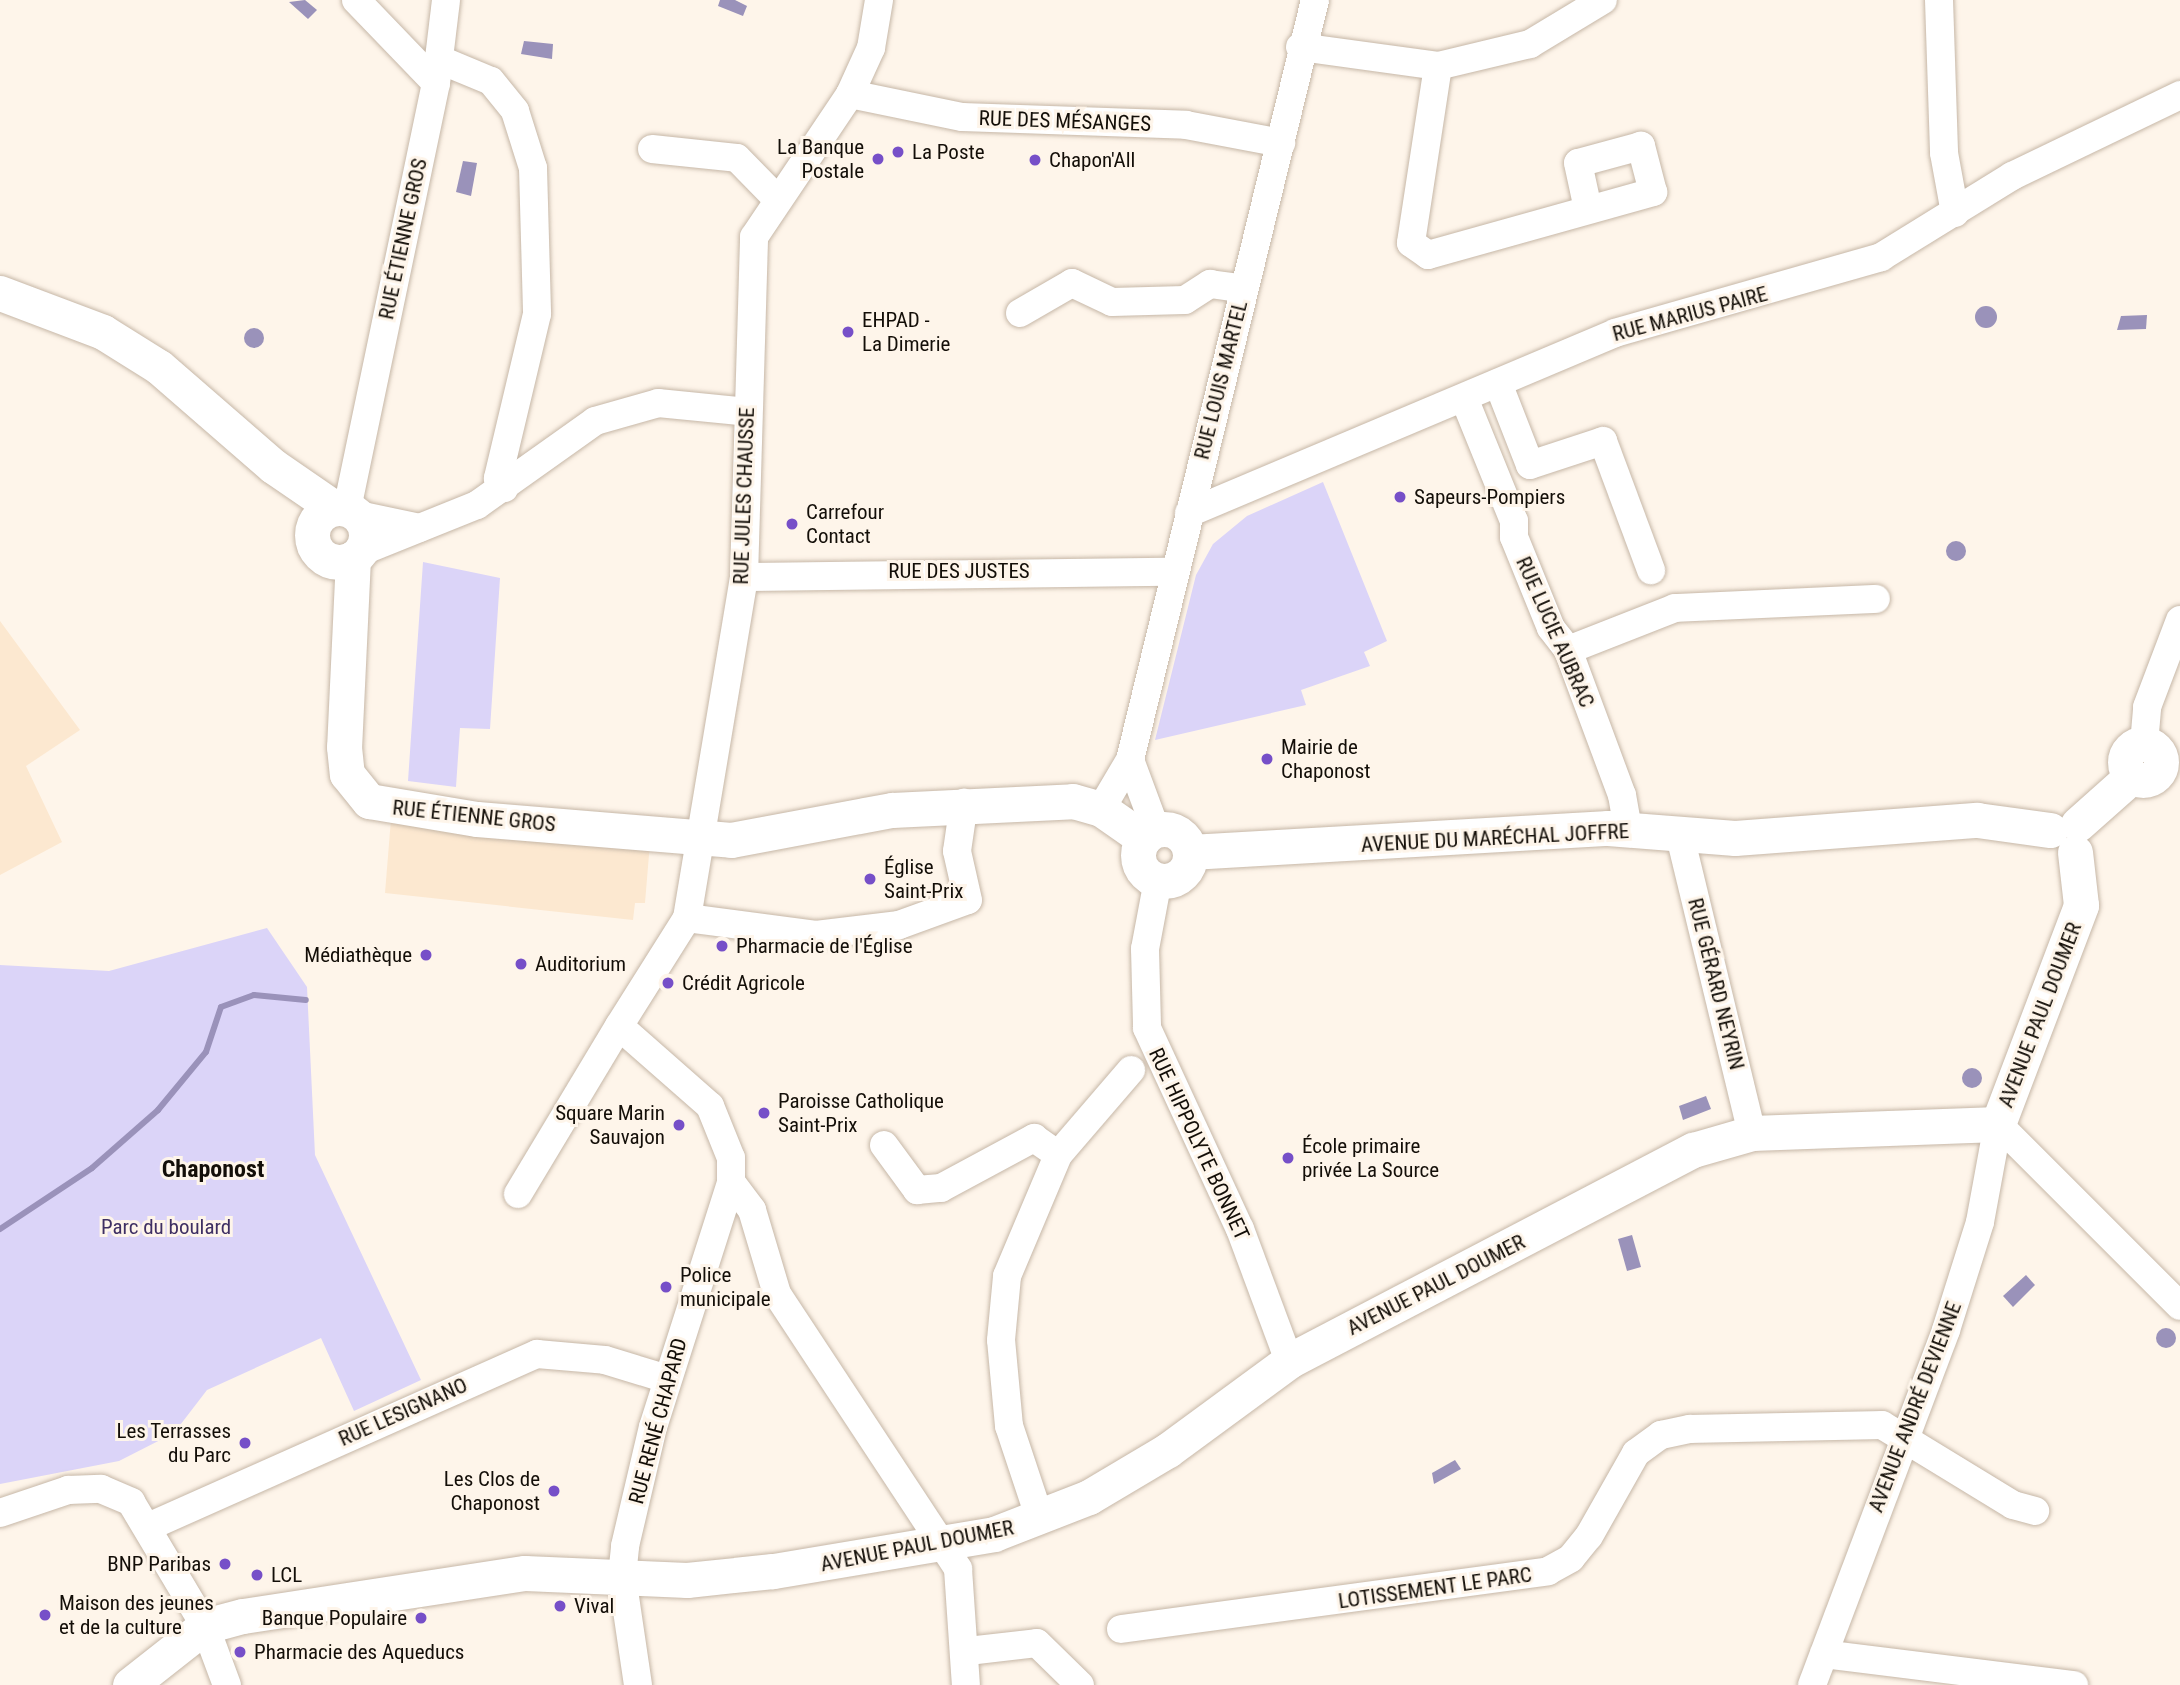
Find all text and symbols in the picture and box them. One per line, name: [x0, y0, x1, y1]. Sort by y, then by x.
street label: RUE DES MÉSANGES: [978, 105, 1152, 137]
place label: La Banque Postale: [777, 134, 864, 184]
place label: La Poste: [912, 139, 985, 165]
marker: La Poste: [890, 144, 906, 160]
place label: Chapon'All: [1049, 147, 1135, 173]
marker: La Banque Postale: [870, 151, 886, 167]
marker: Chapon'All: [1027, 152, 1043, 168]
street label: RUE ÉTIENNE GROS: [374, 156, 432, 322]
street label: RUE MARIUS PAIRE: [1610, 281, 1770, 347]
street label: RUE LOUIS MARTEL: [1189, 298, 1253, 462]
place label: EHPAD - La Dimerie: [862, 307, 950, 357]
marker: EHPAD - La Dimerie: [840, 324, 856, 340]
street label: RUE JULES CHAUSSE: [728, 407, 760, 585]
place label: Sapeurs-Pompiers: [1414, 484, 1565, 510]
marker: Sapeurs-Pompiers: [1392, 489, 1408, 505]
place label: Carrefour Contact: [806, 499, 884, 549]
marker: Carrefour Contact: [784, 516, 800, 532]
street label: RUE LUCIE AUBRAC: [1511, 553, 1599, 711]
street label: RUE DES JUSTES: [888, 558, 1030, 584]
place label: Mairie de Chaponost: [1281, 734, 1371, 784]
marker: Mairie de Chaponost: [1259, 751, 1275, 767]
street label: RUE ÉTIENNE GROS: [391, 795, 557, 837]
street label: AVENUE DU MARÉCHAL JOFFRE: [1360, 818, 1630, 858]
place label: Église Saint-Prix: [884, 854, 963, 904]
marker: Église Saint-Prix: [862, 871, 878, 887]
street label: RUE GÉRARD NEYRIN: [1682, 896, 1750, 1072]
street label: AVENUE PAUL DOUMER: [1993, 919, 2087, 1111]
place label: Pharmacie de l'Église: [736, 933, 913, 959]
marker: Pharmacie de l'Église: [714, 938, 730, 954]
place label: Médiathèque: [304, 942, 412, 968]
marker: Médiathèque: [418, 947, 434, 963]
place label: Auditorium: [535, 951, 626, 977]
marker: Auditorium: [513, 956, 529, 972]
place label: Crédit Agricole: [682, 970, 805, 996]
marker: Crédit Agricole: [660, 975, 676, 991]
street label: RUE HIPPOLYTE BONNET: [1143, 1044, 1255, 1244]
place label: Paroisse Catholique Saint-Prix: [778, 1088, 944, 1138]
place label: Square Marin Sauvajon: [555, 1100, 665, 1150]
marker: Paroisse Catholique Saint-Prix: [756, 1105, 772, 1121]
marker: Square Marin Sauvajon: [671, 1117, 687, 1133]
place label: École primaire privée La Source: [1302, 1133, 1439, 1183]
marker: École primaire privée La Source: [1280, 1150, 1296, 1166]
district label: Chaponost: [162, 1156, 264, 1184]
park label: Parc du boulard: [101, 1214, 231, 1240]
street label: AVENUE PAUL DOUMER: [1343, 1229, 1529, 1341]
place label: Police municipale: [680, 1262, 771, 1312]
marker: Police municipale: [658, 1279, 674, 1295]
street label: AVENUE ANDRÉ DEVIENNE: [1863, 1298, 1967, 1516]
street label: RUE RENÉ CHAPARD: [624, 1335, 692, 1507]
street label: RUE LESIGNANO: [335, 1372, 471, 1452]
place label: Les Terrasses du Parc: [116, 1418, 231, 1468]
marker: Les Terrasses du Parc: [237, 1435, 253, 1451]
place label: Les Clos de Chaponost: [444, 1466, 540, 1516]
marker: Les Clos de Chaponost: [546, 1483, 562, 1499]
street label: AVENUE PAUL DOUMER: [818, 1515, 1016, 1577]
place label: BNP Paribas: [107, 1551, 211, 1577]
marker: BNP Paribas: [217, 1556, 233, 1572]
place label: LCL: [271, 1562, 302, 1588]
street label: LOTISSEMENT LE PARC: [1336, 1562, 1534, 1614]
marker: LCL: [249, 1567, 265, 1583]
place label: Maison des jeunes et de la culture: [59, 1590, 214, 1640]
place label: Vival: [574, 1593, 614, 1619]
marker: Vival: [552, 1598, 568, 1614]
place label: Banque Populaire: [262, 1605, 407, 1631]
marker: Maison des jeunes et de la culture: [37, 1607, 53, 1623]
marker: Banque Populaire: [413, 1610, 429, 1626]
place label: Pharmacie des Aqueducs: [254, 1639, 464, 1665]
marker: Pharmacie des Aqueducs: [232, 1644, 248, 1660]

